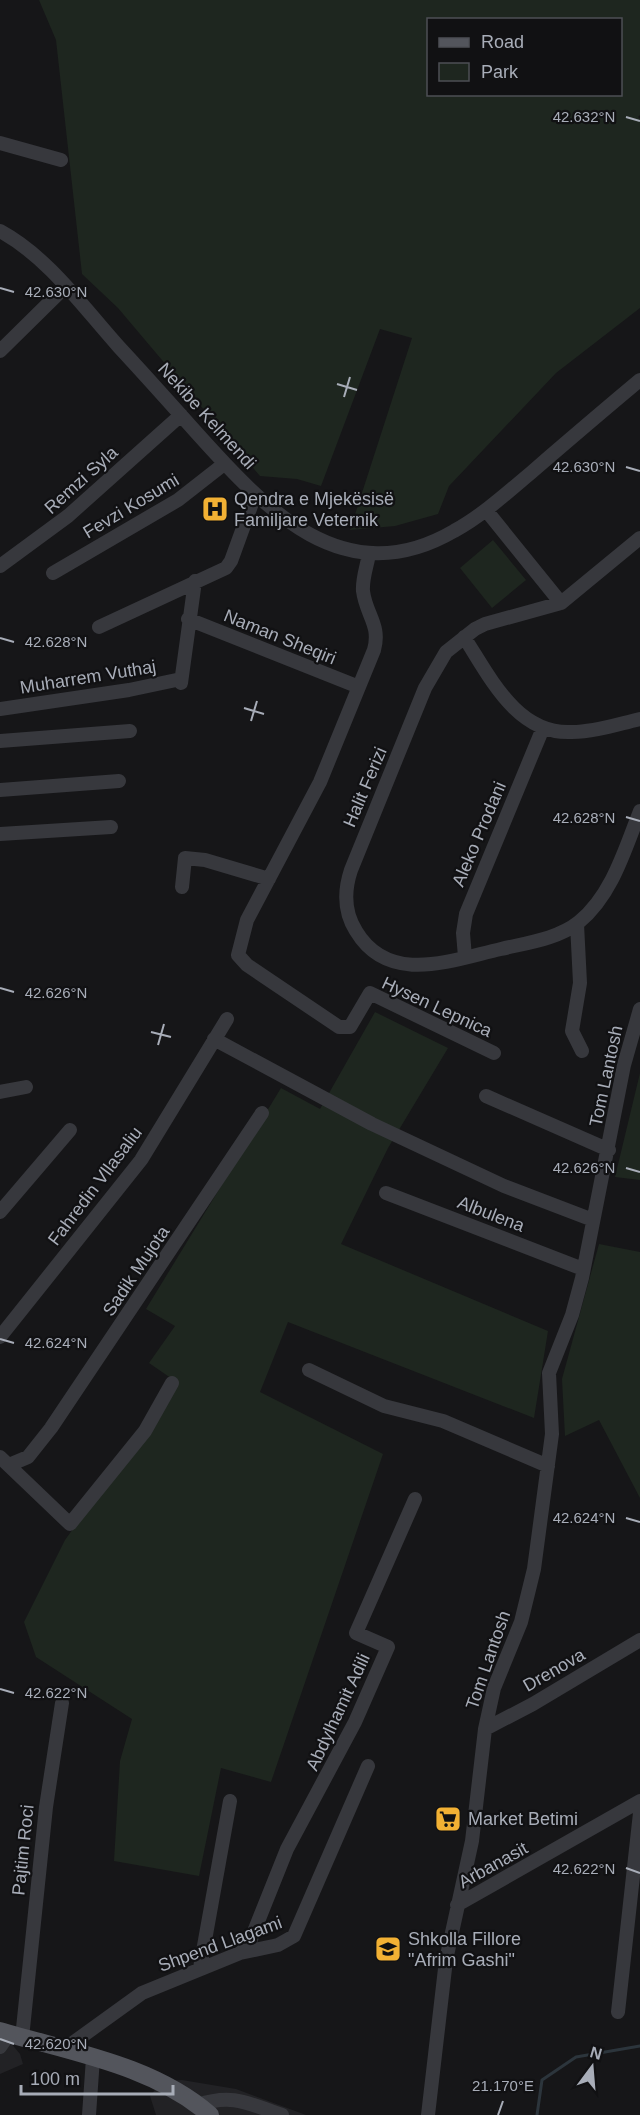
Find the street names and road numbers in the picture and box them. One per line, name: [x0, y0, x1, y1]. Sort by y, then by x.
street label: Nekibe Kelmendi: [154, 359, 260, 473]
street label: Remzi Syla: [40, 441, 122, 518]
street label: Fevzi Kosumi: [80, 470, 182, 542]
street label: Naman Sheqiri: [221, 605, 339, 669]
street label: Muharrem Vuthaj: [19, 656, 157, 698]
street label: Halit Ferizi: [339, 744, 391, 830]
street label: Aleko Prodani: [448, 779, 510, 889]
street label: Hysen Lepnica: [379, 973, 496, 1042]
street label: Tom Lantosh: [586, 1024, 626, 1128]
street label: Fahredin Vllasaliu: [44, 1123, 146, 1249]
street label: Albulena: [455, 1192, 528, 1236]
street label: Sadik Mujota: [99, 1221, 174, 1320]
street label: Tom Lantosh: [462, 1608, 514, 1712]
street label: Drenova: [520, 1644, 589, 1696]
street label: Abdylhamit Adili: [302, 1650, 374, 1774]
street label: Pajtim Roci: [8, 1804, 38, 1896]
street label: Arbanasit: [455, 1838, 531, 1892]
street label: Shpend Llagami: [155, 1912, 285, 1976]

